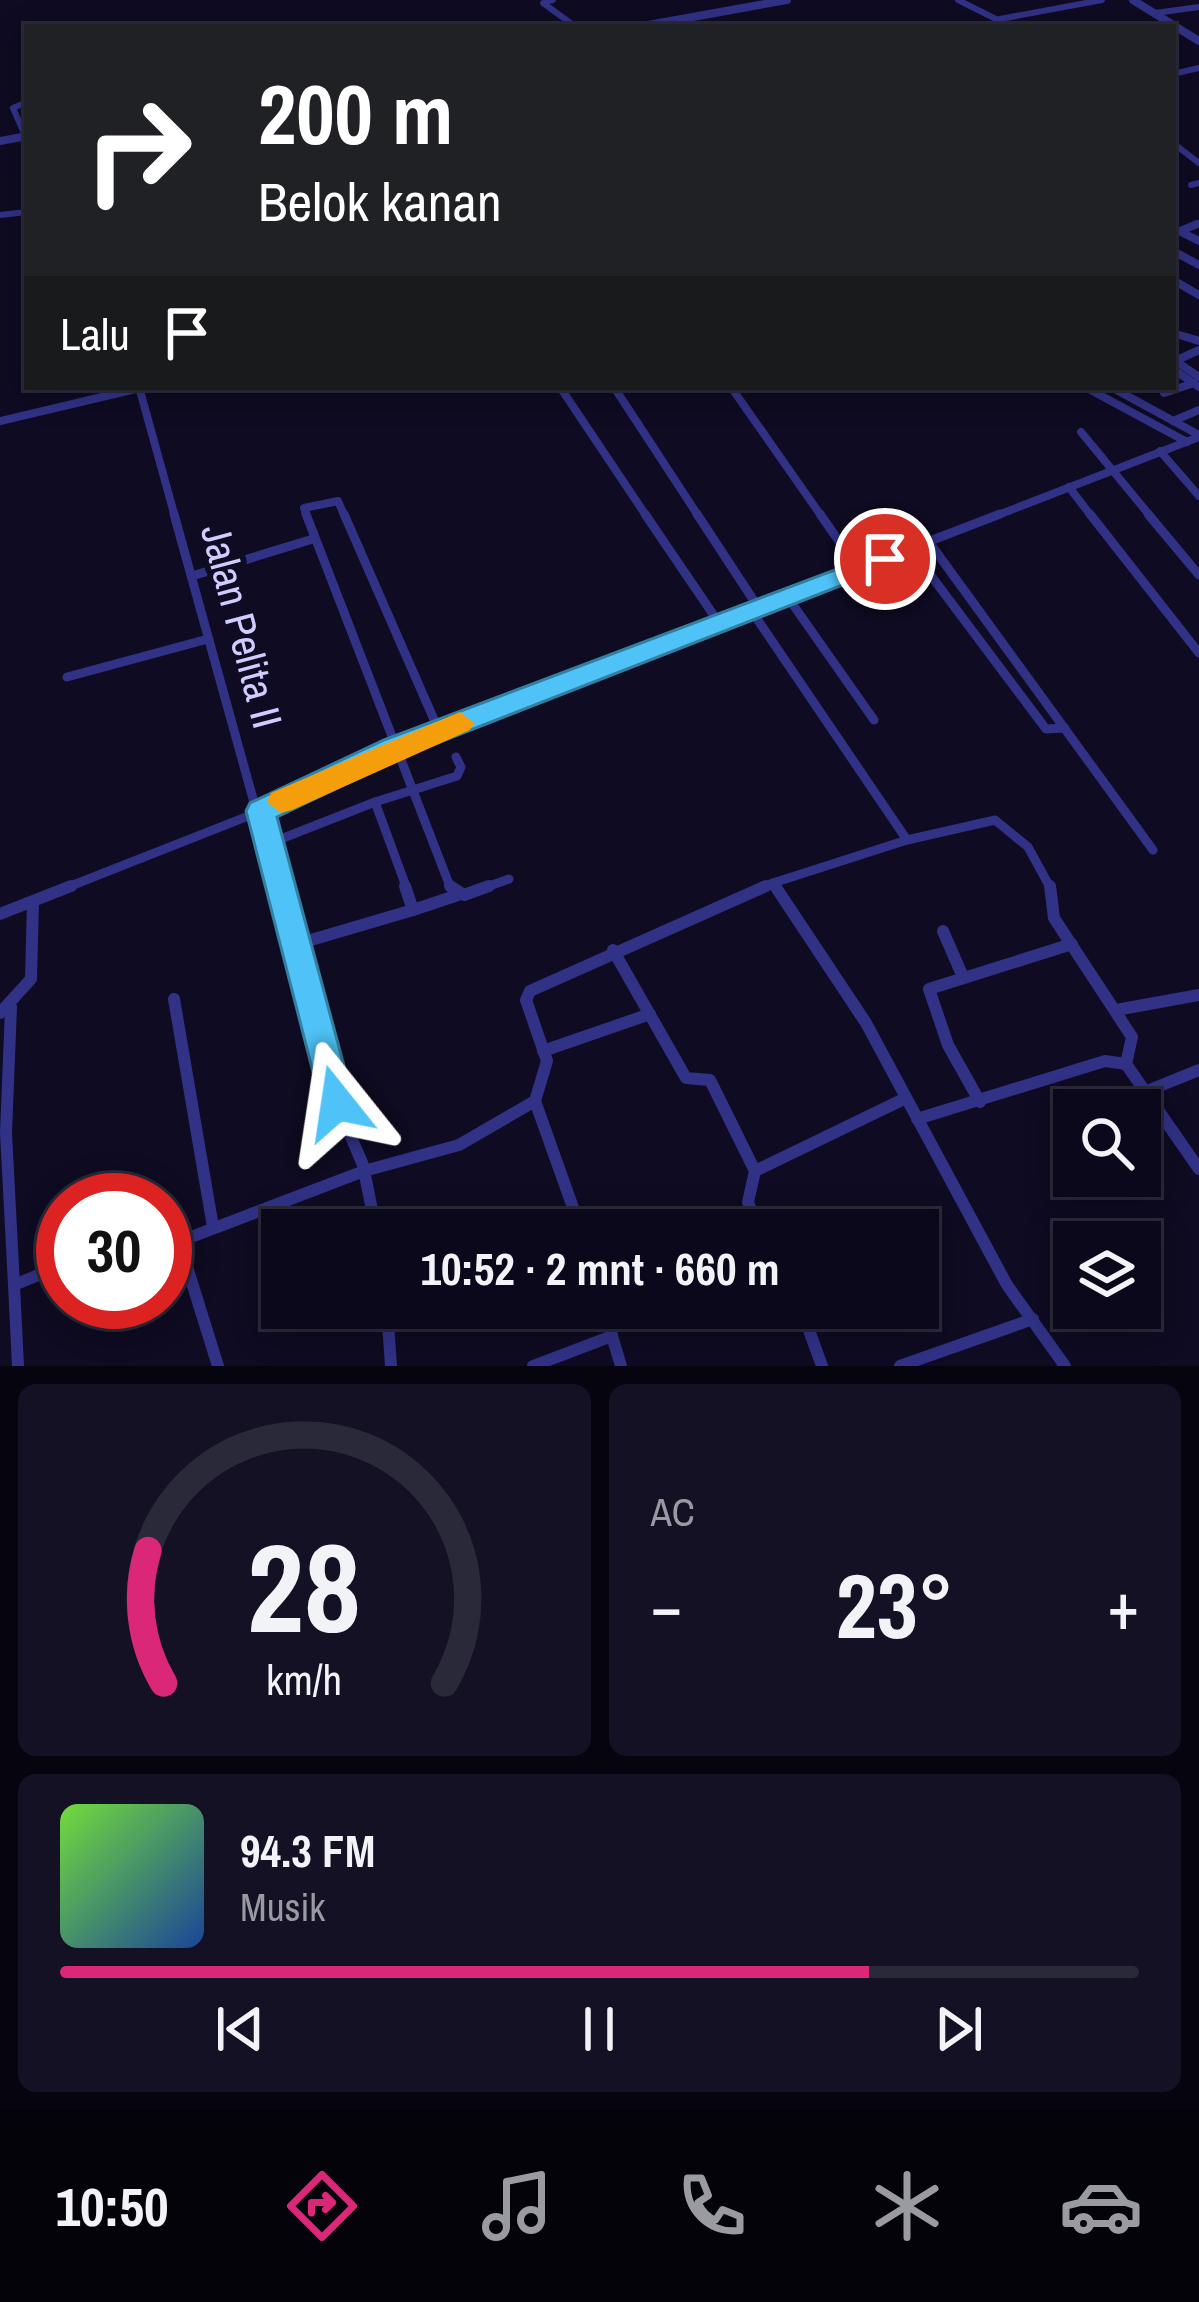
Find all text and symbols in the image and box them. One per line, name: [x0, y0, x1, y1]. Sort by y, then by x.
text: 200 m: [258, 57, 453, 170]
icon: right: [60, 72, 216, 228]
text: Belok kanan: [258, 165, 502, 238]
icon: arrive: [154, 300, 220, 366]
text: Lalu: [60, 303, 130, 364]
pin: [834, 508, 936, 610]
street label: Jalan Pelita II: [188, 518, 296, 734]
icon: arrive: [852, 526, 918, 592]
position arrow: [274, 1040, 400, 1166]
map controls: [1053, 1089, 1161, 1329]
button: search: [1053, 1089, 1161, 1197]
speed limit sign: 30: [36, 1173, 192, 1329]
button: layers: [1053, 1221, 1161, 1329]
text: 10:52 · 2 mnt · 660 m: [421, 1238, 779, 1299]
text: AC: [651, 1486, 695, 1538]
text: 28: [247, 1503, 361, 1671]
text: 23°: [836, 1545, 954, 1666]
text: −: [651, 1561, 682, 1650]
text: +: [1107, 1561, 1139, 1650]
text: km/h: [266, 1651, 342, 1708]
text: 94.3 FM: [240, 1820, 375, 1881]
text: Musik: [240, 1881, 325, 1933]
icon: previous: [207, 1996, 273, 2062]
icon: pause: [566, 1996, 632, 2062]
icon: next: [926, 1996, 992, 2062]
icon: directions: [280, 2164, 364, 2248]
icon: music: [475, 2164, 559, 2248]
icon: phone: [670, 2164, 754, 2248]
icon: climate: [865, 2164, 949, 2248]
icon: car: [1059, 2164, 1143, 2248]
text: 10:50: [55, 2170, 169, 2243]

